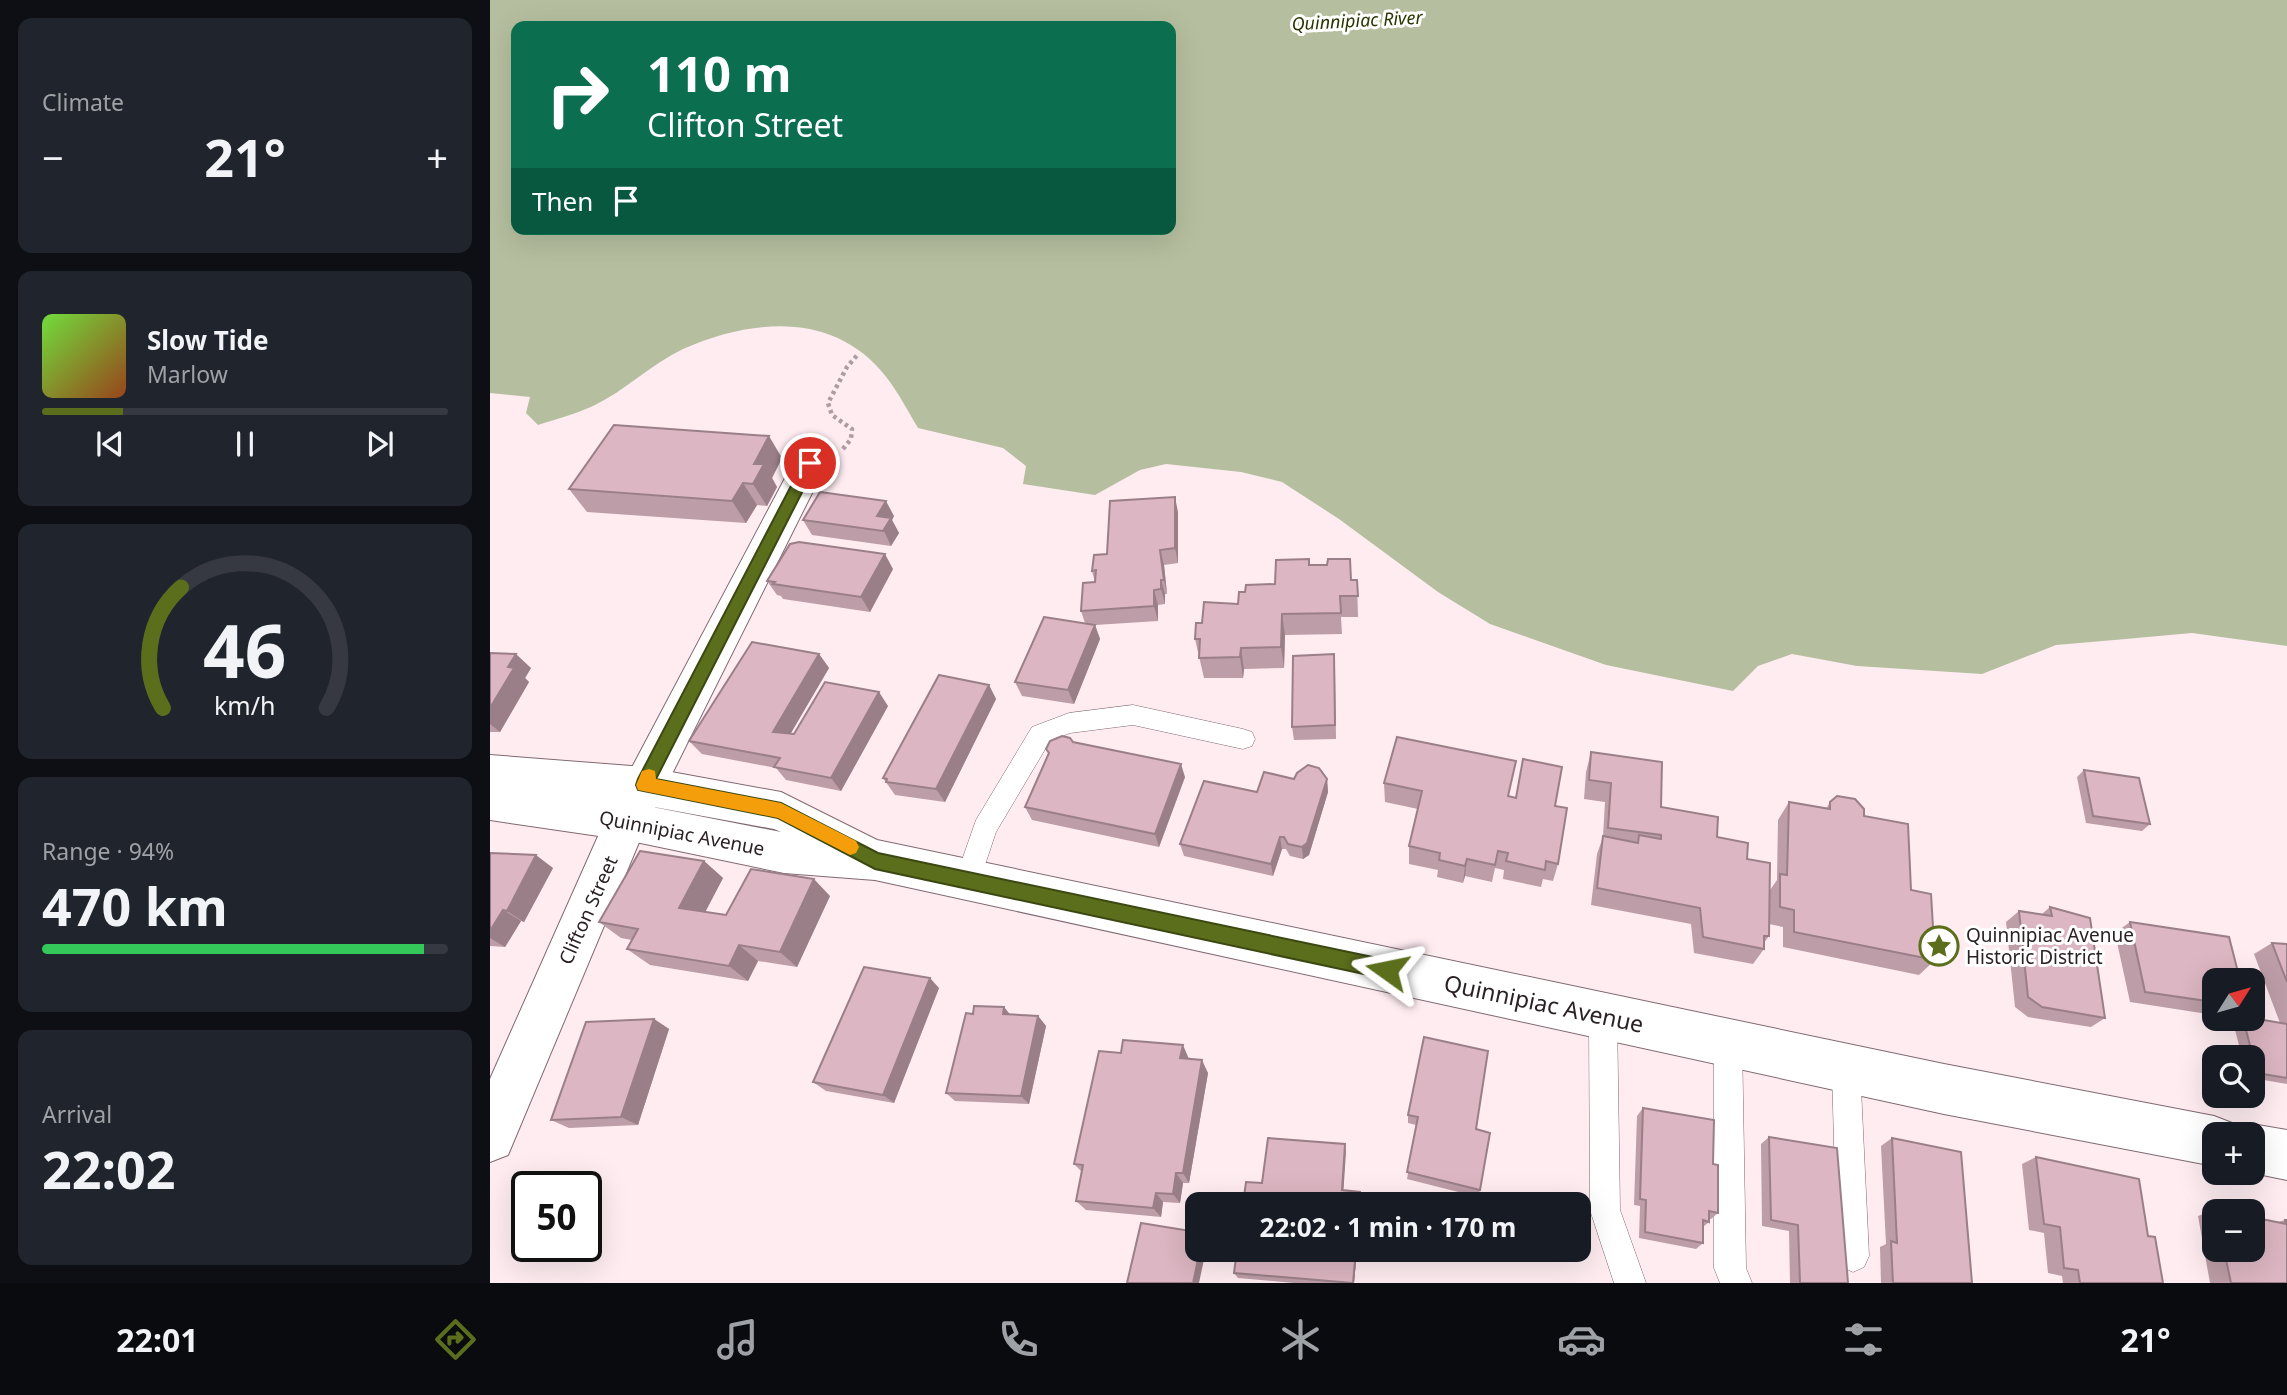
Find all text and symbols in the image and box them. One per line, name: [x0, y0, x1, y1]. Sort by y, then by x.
water label: Quinnipiac River: [1291, 5, 1424, 35]
text: 110 m: [647, 40, 792, 106]
icon: right: [532, 49, 623, 140]
text: Climate: [42, 86, 124, 118]
text: Clifton Street: [647, 103, 843, 146]
text: 21°: [204, 121, 286, 192]
text: −: [42, 131, 64, 183]
text: +: [426, 131, 448, 183]
icon: arrive: [607, 182, 645, 220]
text: Then: [532, 183, 593, 219]
text: Slow Tide: [147, 322, 269, 358]
text: Marlow: [147, 358, 228, 390]
icon: previous: [91, 425, 129, 463]
icon: pause: [226, 425, 264, 463]
icon: next: [361, 425, 399, 463]
pin: [780, 433, 840, 493]
icon: arrive: [791, 444, 829, 482]
text: 46: [203, 600, 287, 699]
text: km/h: [214, 687, 276, 721]
street label: Quinnipiac Avenue: [597, 804, 767, 862]
text: Range · 94%: [42, 835, 174, 867]
street label: Clifton Street: [552, 851, 624, 968]
text: 470 km: [42, 870, 228, 941]
place label: Quinnipiac Avenue Historic District: [1966, 922, 2134, 970]
place icon: Quinnipiac Avenue Historic District: [1918, 925, 1960, 967]
position arrow: [1350, 933, 1424, 1007]
street label: Quinnipiac Avenue: [1441, 966, 1647, 1040]
north arrow: [2202, 968, 2264, 1031]
map controls: [2202, 968, 2265, 1262]
button: search: [2202, 1045, 2265, 1108]
text: Arrival: [42, 1098, 112, 1130]
button: +: [2202, 1122, 2265, 1185]
text: 22:02: [42, 1133, 176, 1204]
speed limit sign: 50: [511, 1171, 602, 1262]
button: −: [2202, 1199, 2265, 1262]
text: 22:02 · 1 min · 170 m: [1260, 1209, 1516, 1245]
icon: directions: [431, 1315, 480, 1364]
icon: music: [713, 1315, 762, 1364]
icon: phone: [994, 1315, 1043, 1364]
icon: climate: [1276, 1315, 1325, 1364]
icon: car: [1557, 1315, 1606, 1364]
icon: filters: [1839, 1315, 1888, 1364]
text: 22:01: [116, 1318, 199, 1361]
text: 21°: [2120, 1318, 2171, 1361]

